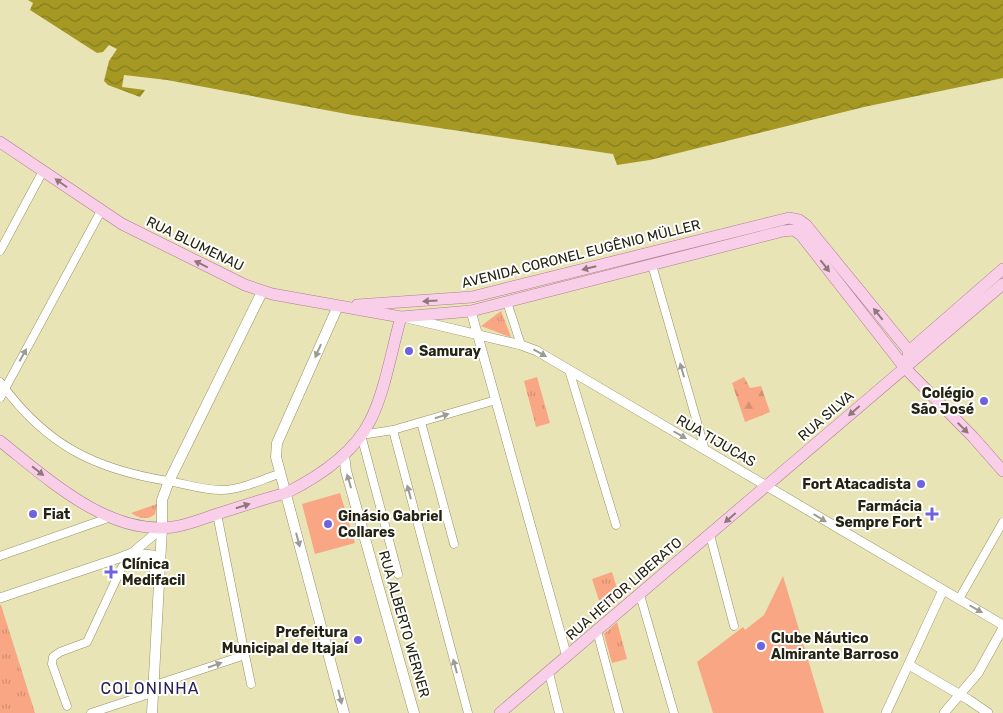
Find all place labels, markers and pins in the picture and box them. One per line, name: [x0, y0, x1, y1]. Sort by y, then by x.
place label: Samuray: [419, 343, 482, 360]
marker: Samuray: [403, 345, 415, 357]
place label: Colégio São José: [911, 385, 974, 418]
marker: Colégio São José: [978, 395, 990, 407]
place label: Fort Atacadista: [802, 476, 911, 493]
marker: Fort Atacadista: [915, 478, 927, 490]
place label: Farmácia Sempre Fort: [835, 498, 922, 531]
place label: Fiat: [43, 506, 71, 523]
marker: Fiat: [27, 508, 39, 520]
place label: Ginásio Gabriel Collares: [338, 508, 442, 541]
marker: Farmácia Sempre Fort: [926, 508, 938, 520]
marker: Ginásio Gabriel Collares: [322, 518, 334, 530]
place label: Clínica Medifacil: [122, 556, 185, 589]
marker: Clínica Medifacil: [104, 565, 118, 579]
place label: Prefeitura Municipal de Itajaí: [222, 624, 349, 657]
place label: Clube Náutico Almirante Barroso: [771, 630, 899, 663]
marker: Prefeitura Municipal de Itajaí: [352, 634, 364, 646]
marker: Clube Náutico Almirante Barroso: [755, 640, 767, 652]

